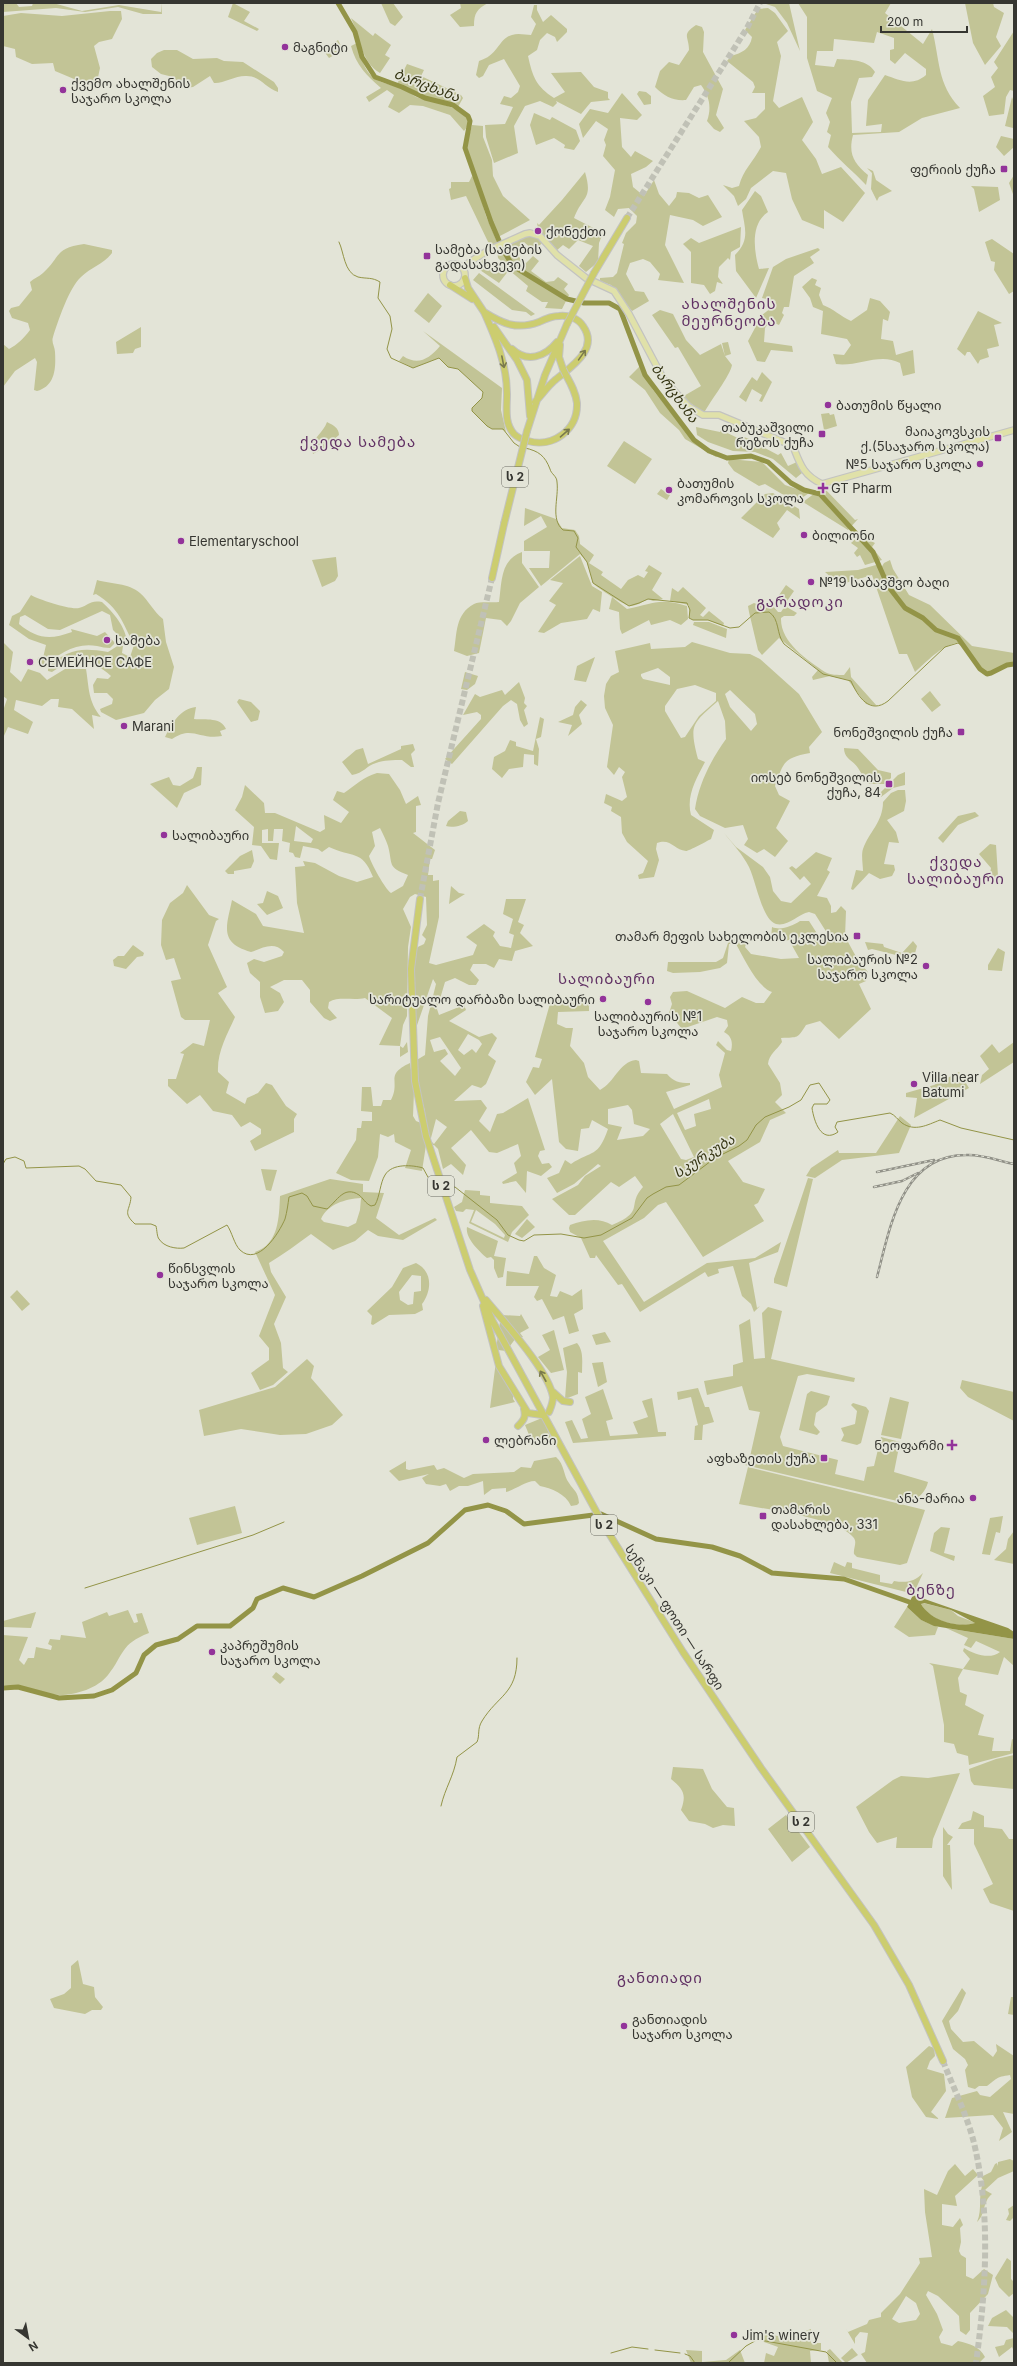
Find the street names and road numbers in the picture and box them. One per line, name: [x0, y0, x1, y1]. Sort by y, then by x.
road number: ს 2: [502, 467, 528, 487]
road number: ს 2: [428, 1176, 454, 1196]
road number: ს 2: [591, 1515, 617, 1535]
street label: სენაკი — ფოთი — სარფი: [622, 1541, 728, 1693]
road number: ს 2: [788, 1812, 814, 1832]

